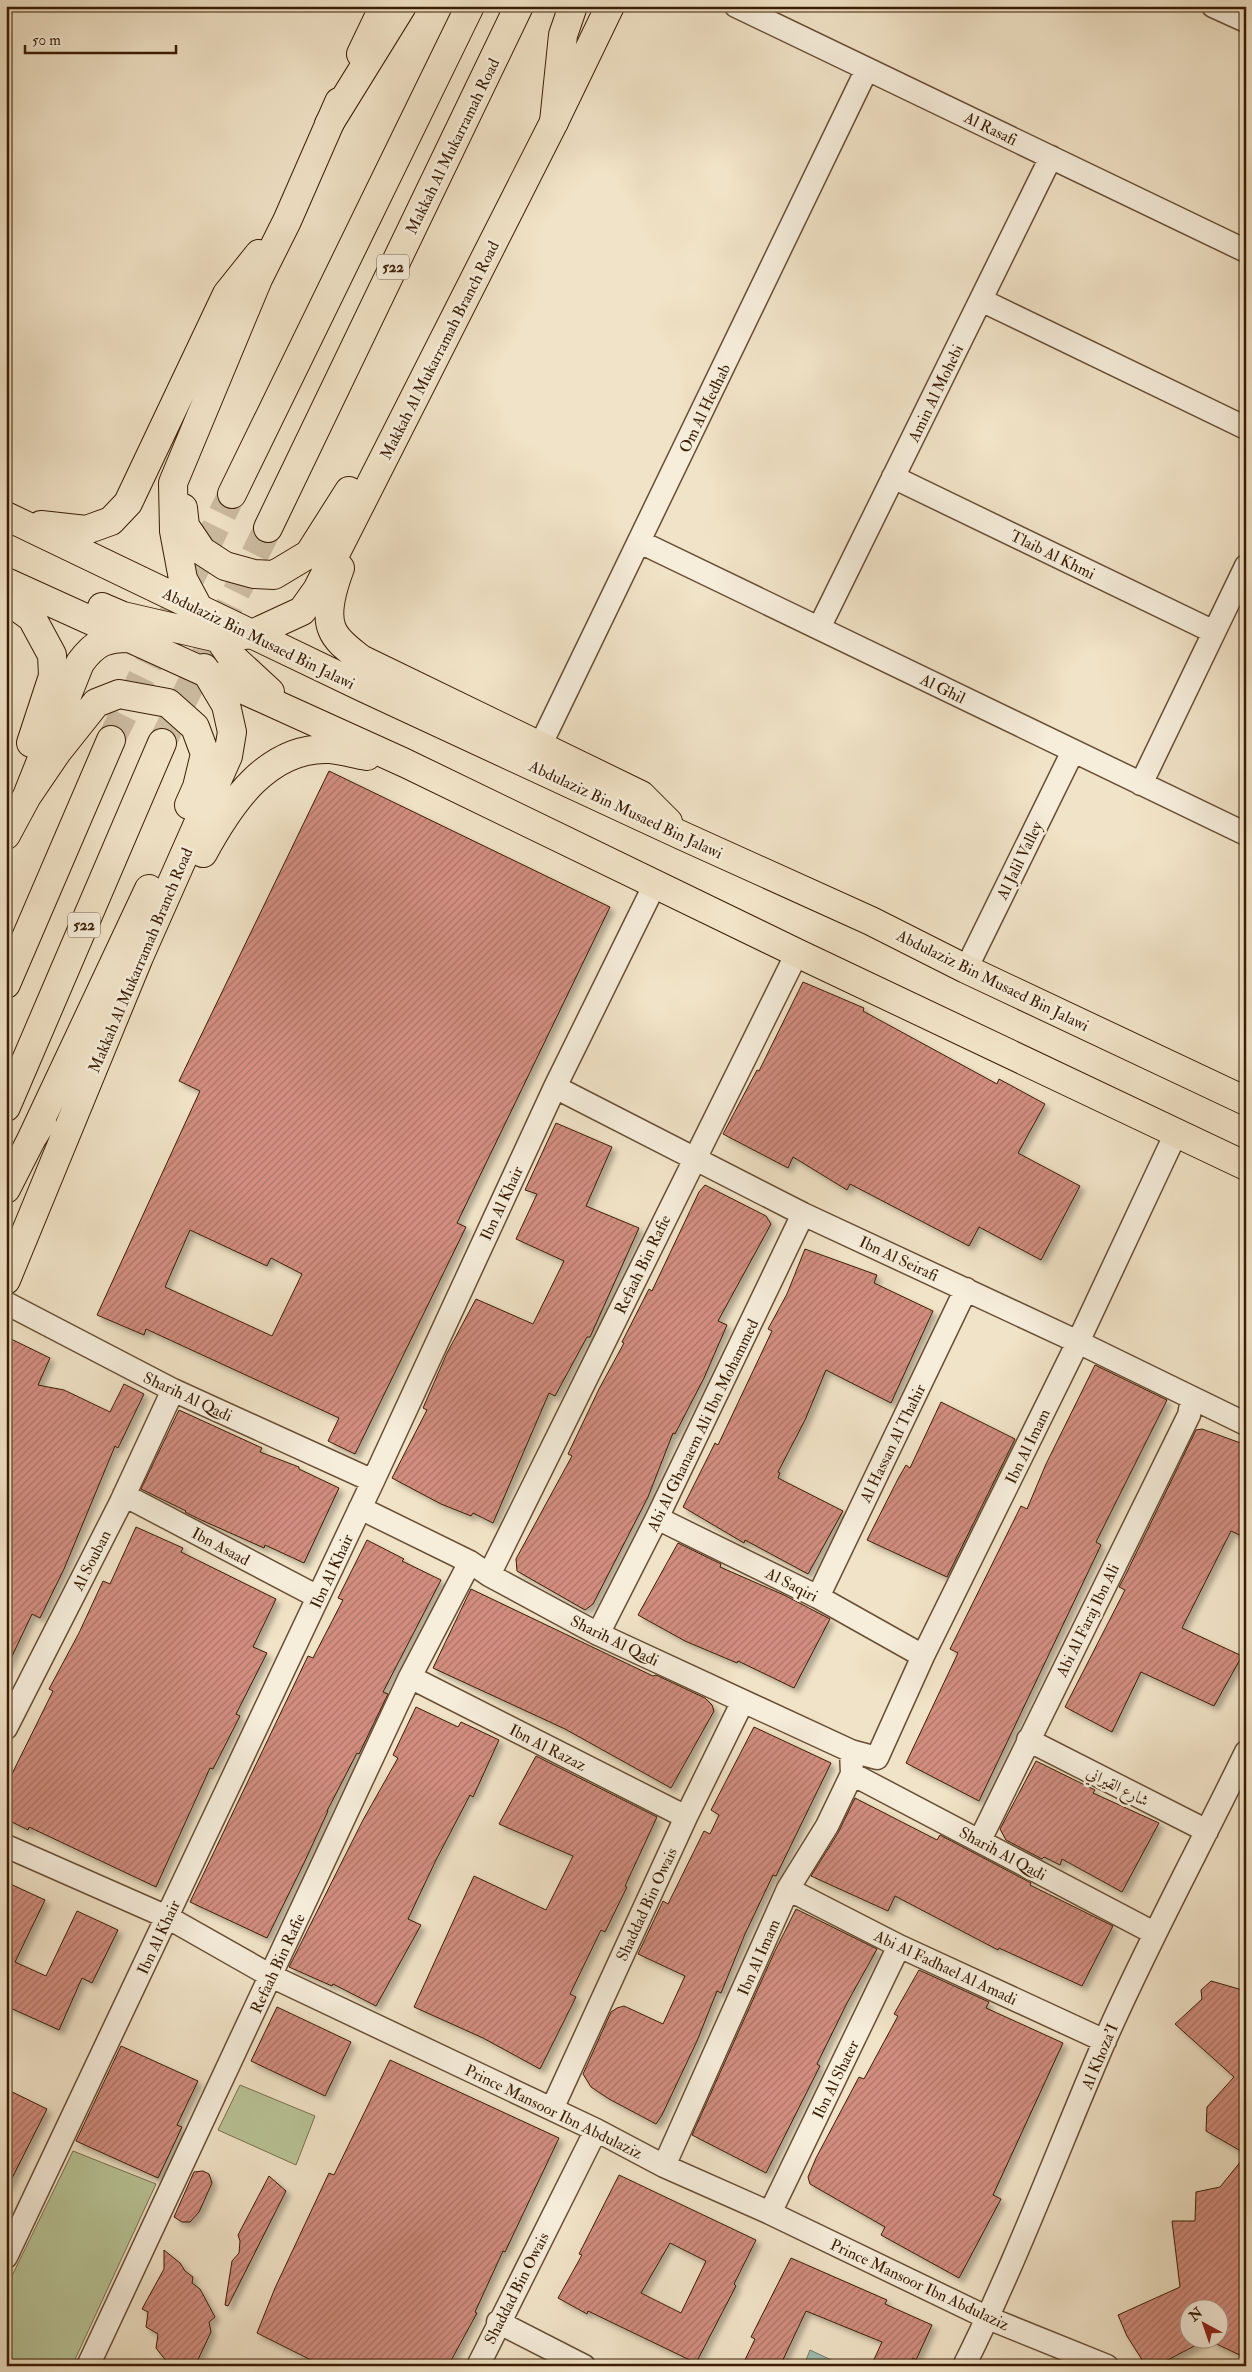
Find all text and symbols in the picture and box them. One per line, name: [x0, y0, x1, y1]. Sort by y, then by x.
scale bar: [25, 22, 176, 54]
text: 50 m: [32, 31, 61, 50]
street label: Makkah Al Mukarramah Road: [402, 55, 504, 238]
street label: Al Rasafi: [960, 107, 1021, 150]
street label: Makkah Al Mukarramah Branch Road: [376, 238, 504, 463]
road number: 522: [377, 254, 409, 280]
street label: Amin Al Mohebi: [903, 341, 968, 446]
street label: Om Al Hedhab: [675, 360, 735, 456]
street label: Tlaib Al Khmi: [1007, 526, 1098, 584]
street label: Abdulaziz Bin Musaed Bin Jalawi: [158, 583, 358, 695]
street label: Al Ghil: [916, 669, 968, 708]
street label: Abdulaziz Bin Musaed Bin Jalawi: [524, 756, 726, 865]
street label: Al Jalil Valley: [992, 817, 1049, 904]
street label: Makkah Al Mukarramah Branch Road: [84, 845, 198, 1076]
road number: 522: [68, 912, 100, 938]
street label: Abdulaziz Bin Musaed Bin Jalawi: [892, 925, 1092, 1037]
street label: Ibn Al Khair: [476, 1163, 528, 1244]
street label: Refaah Bin Rafie: [610, 1211, 676, 1317]
street label: Ibn Al Seirafi: [856, 1232, 941, 1286]
street label: Abi Al Ghanaem Ali Ibn Mohammed: [642, 1316, 763, 1536]
street label: Sharih Al Qadi: [140, 1368, 235, 1426]
street label: Al Hassan Al Thahir: [855, 1381, 930, 1507]
street label: Ibn Al Imam: [1001, 1405, 1055, 1487]
street label: Ibn Asaad: [188, 1523, 253, 1570]
street label: Al Souban: [68, 1527, 116, 1595]
street label: Ibn Al Khair: [306, 1531, 358, 1612]
street label: Abi Al Faraj Ibn Ali: [1051, 1561, 1124, 1681]
street label: Al Saqiri: [761, 1563, 821, 1606]
street label: Sharih Al Qadi: [567, 1611, 662, 1671]
street label: Ibn Al Razaz: [506, 1720, 590, 1776]
street label: شارع القيراني: [1082, 1763, 1152, 1814]
street label: Sharih Al Qadi: [956, 1823, 1049, 1885]
street label: Shaddad Bin Owais: [612, 1845, 682, 1964]
street label: Ibn Al Khair: [133, 1897, 185, 1978]
street label: Refaah Bin Rafie: [246, 1910, 310, 2017]
street label: Ibn Al Imam: [733, 1916, 785, 1999]
street label: Abi Al Fadhael Al Amadi: [870, 1926, 1020, 2010]
street label: Al Khoza'I: [1077, 2020, 1123, 2093]
street label: Ibn Al Shater: [808, 2037, 864, 2122]
street label: Prince Mansoor Ibn Abdulaziz: [461, 2060, 646, 2164]
street label: Shaddad Bin Owais: [480, 2229, 554, 2348]
street label: Prince Mansoor Ibn Abdulaziz: [827, 2235, 1012, 2335]
north arrow: [1180, 2300, 1230, 2350]
text: N: [1185, 2304, 1207, 2326]

